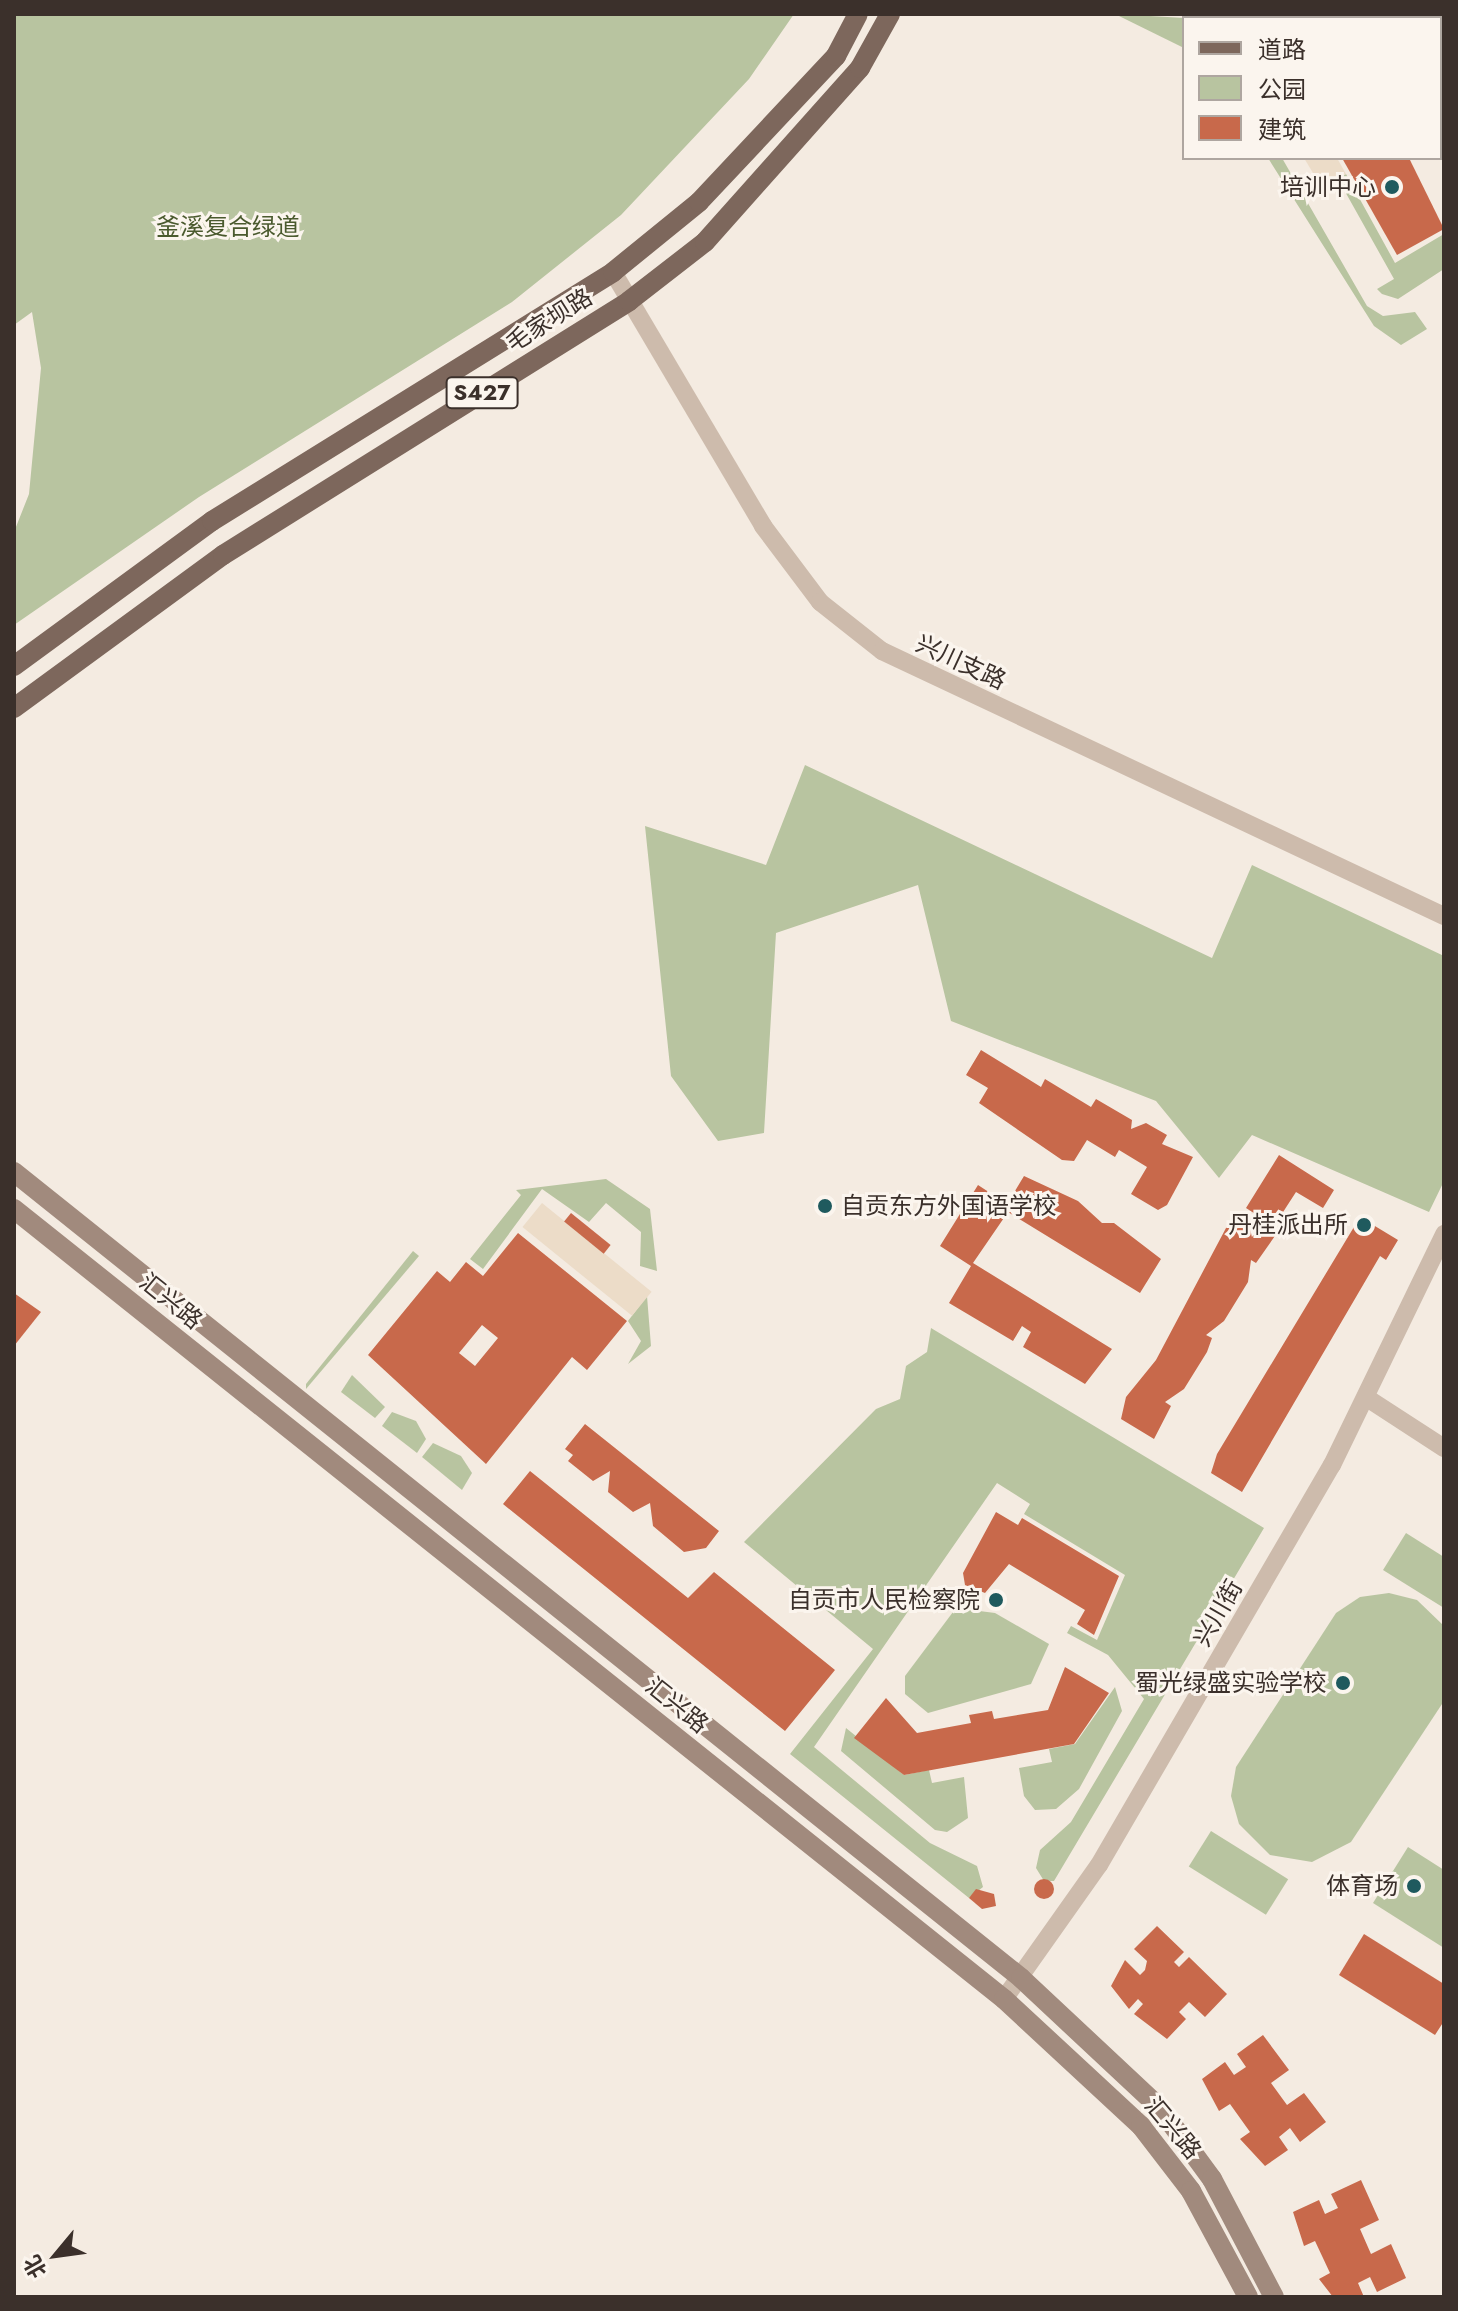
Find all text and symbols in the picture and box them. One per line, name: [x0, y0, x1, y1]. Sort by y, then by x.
legend: [1182, 16, 1442, 160]
text: 道路: [1258, 32, 1306, 67]
text: 公园: [1258, 72, 1306, 107]
text: 建筑: [1258, 112, 1306, 147]
place label: 培训中心: [1280, 173, 1376, 201]
marker: 培训中心: [1383, 178, 1401, 196]
park label: 釜溪复合绿道: [156, 213, 300, 241]
street label: 毛家坝路: [501, 282, 597, 358]
road number: S427: [444, 375, 520, 411]
street label: 兴川支路: [911, 629, 1011, 695]
place label: 自贡东方外国语学校: [841, 1192, 1057, 1220]
marker: 自贡东方外国语学校: [816, 1197, 834, 1215]
place label: 丹桂派出所: [1228, 1211, 1348, 1239]
marker: 丹桂派出所: [1355, 1216, 1373, 1234]
street label: 汇兴路: [134, 1267, 208, 1335]
street label: 兴川街: [1188, 1575, 1248, 1651]
place label: 自贡市人民检察院: [788, 1586, 980, 1614]
marker: 自贡市人民检察院: [987, 1591, 1005, 1609]
place label: 蜀光绿盛实验学校: [1135, 1669, 1327, 1697]
street label: 汇兴路: [640, 1671, 714, 1739]
marker: 蜀光绿盛实验学校: [1334, 1674, 1352, 1692]
place label: 体育场: [1326, 1872, 1398, 1900]
marker: 体育场: [1405, 1877, 1423, 1895]
street label: 汇兴路: [1139, 2091, 1207, 2165]
north arrow: [16, 2215, 96, 2295]
text: 北: [16, 2249, 54, 2284]

